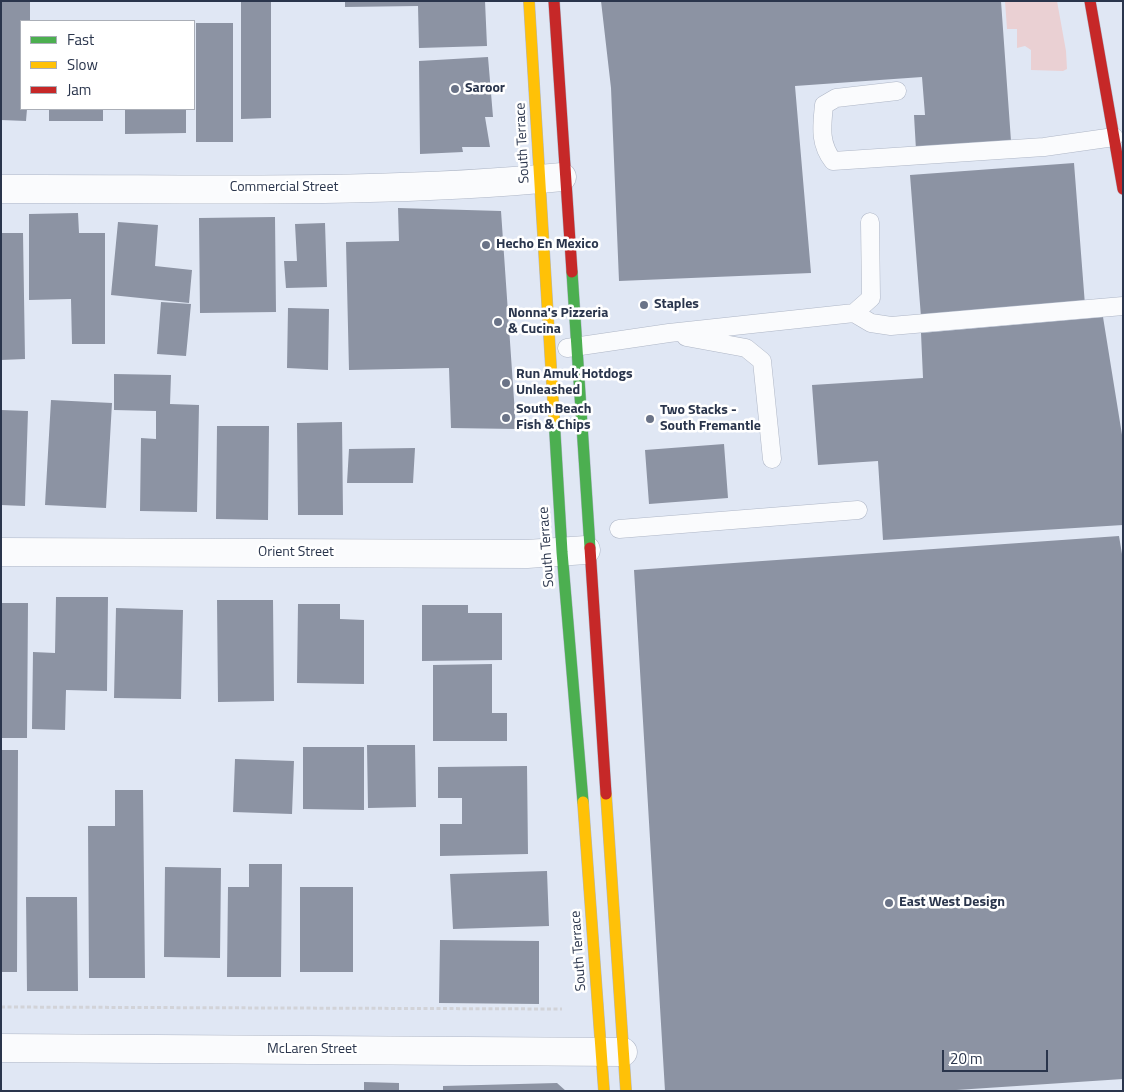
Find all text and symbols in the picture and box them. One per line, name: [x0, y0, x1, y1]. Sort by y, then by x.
legend: [20, 20, 195, 110]
text: Fast: [67, 28, 94, 51]
text: Slow: [67, 53, 98, 76]
text: Jam: [67, 78, 91, 101]
place label: Saroor: [465, 81, 505, 97]
marker: Saroor: [449, 83, 461, 95]
street label: South Terrace: [512, 102, 534, 184]
street label: Commercial Street: [230, 180, 338, 196]
place label: Hecho En Mexico: [496, 237, 599, 253]
marker: Hecho En Mexico: [480, 239, 492, 251]
place label: Staples: [654, 297, 699, 313]
marker: Staples: [638, 299, 650, 311]
place label: Nonna's Pizzeria & Cucina: [508, 306, 608, 338]
marker: Nonna's Pizzeria & Cucina: [492, 316, 504, 328]
place label: Run Amuk Hotdogs Unleashed: [516, 367, 633, 400]
marker: Run Amuk Hotdogs Unleashed: [500, 377, 512, 389]
place label: South Beach Fish & Chips: [516, 402, 592, 434]
place label: Two Stacks - South Fremantle: [660, 403, 761, 436]
marker: South Beach Fish & Chips: [500, 412, 512, 424]
marker: Two Stacks - South Fremantle: [644, 413, 656, 425]
street label: South Terrace: [536, 506, 558, 588]
street label: Orient Street: [258, 545, 334, 561]
place label: East West Design: [899, 895, 1005, 911]
marker: East West Design: [883, 897, 895, 909]
street label: South Terrace: [568, 910, 590, 992]
scale bar: [944, 1040, 1050, 1072]
street label: McLaren Street: [267, 1042, 357, 1058]
text: 20 m: [950, 1047, 983, 1070]

